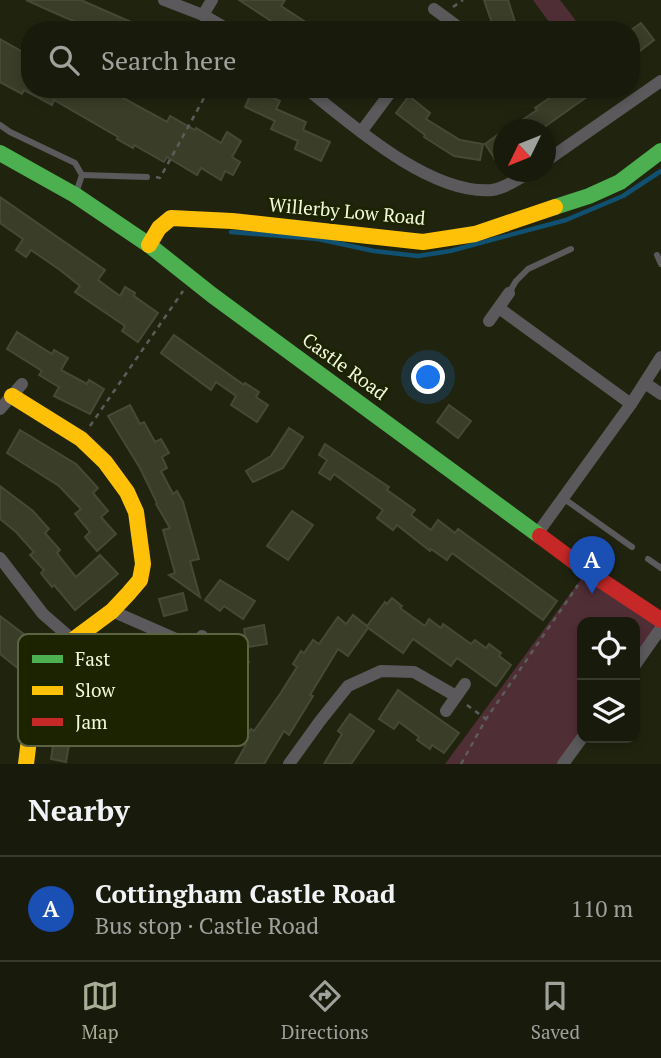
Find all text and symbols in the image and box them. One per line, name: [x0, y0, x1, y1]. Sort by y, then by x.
search box: [21, 21, 640, 98]
icon: search: [45, 41, 83, 79]
text: Search here: [101, 43, 236, 77]
north arrow: [493, 119, 556, 182]
street label: Willerby Low Road: [267, 191, 427, 230]
street label: Castle Road: [298, 326, 393, 405]
your location: [411, 360, 445, 394]
pin: A: [569, 536, 615, 594]
map controls: [577, 617, 640, 743]
button: locate: [577, 617, 640, 680]
legend: [18, 634, 248, 746]
text: Fast: [75, 646, 110, 671]
text: Slow: [75, 677, 116, 702]
button: layers: [577, 680, 640, 743]
text: Jam: [75, 709, 108, 734]
text: Nearby: [28, 790, 130, 830]
text: Cottingham Castle Road: [95, 876, 396, 910]
text: A: [43, 893, 59, 924]
text: 110 m: [571, 893, 633, 924]
text: Bus stop · Castle Road: [95, 910, 319, 941]
tab: Map: [81, 977, 119, 1044]
tab: Directions: [281, 977, 369, 1044]
tab: Saved: [531, 977, 580, 1044]

